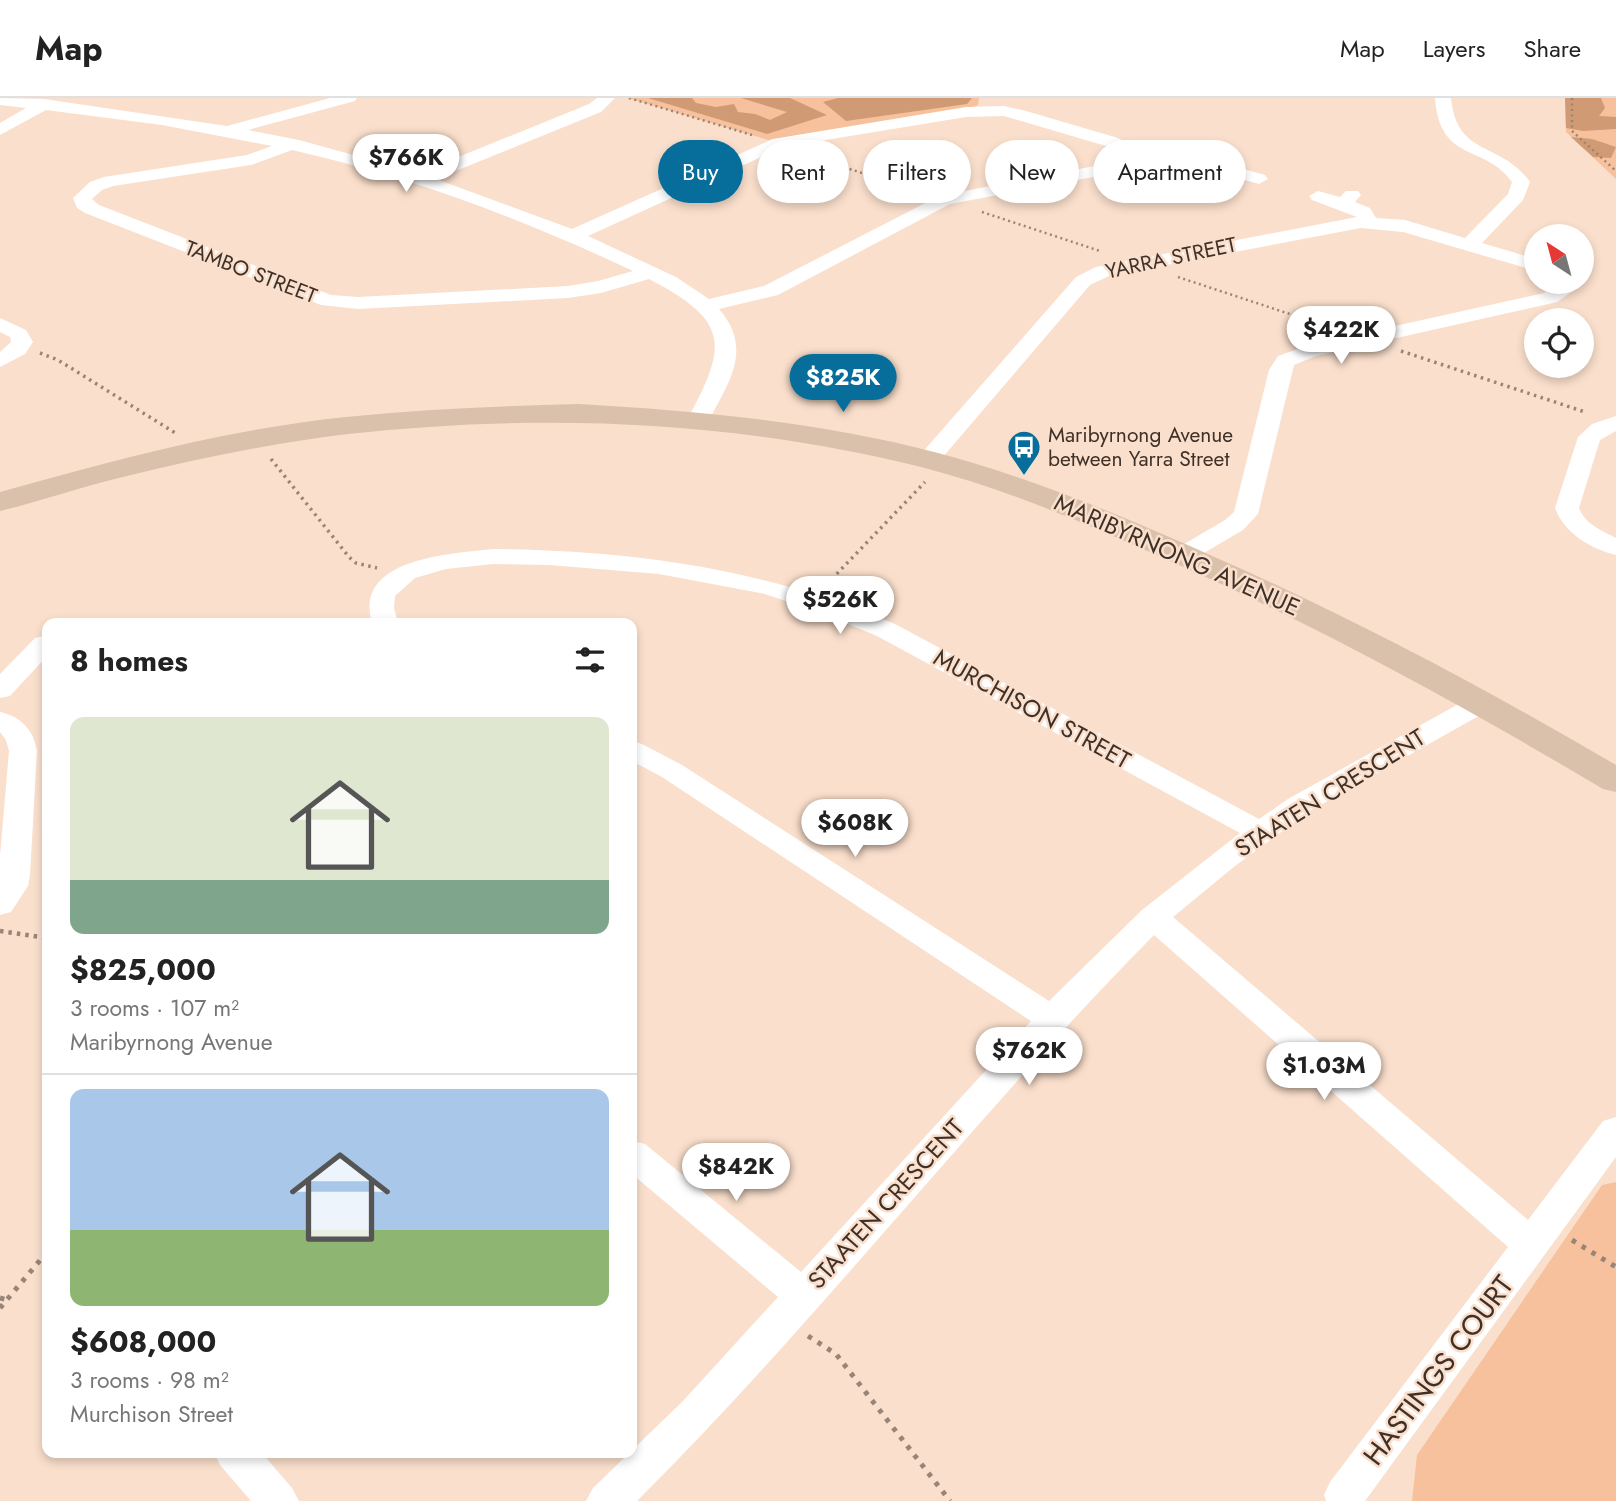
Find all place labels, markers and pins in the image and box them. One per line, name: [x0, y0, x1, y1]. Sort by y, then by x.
pin: $766K: [357, 134, 455, 194]
pin: $422K: [1292, 306, 1390, 366]
pin: $825K: [794, 354, 892, 414]
place label: Maribyrnong Avenue between Yarra Street: [1048, 420, 1233, 474]
bus stop icon: Maribyrnong Avenue between Yarra Street: [1005, 428, 1043, 477]
pin: $526K: [791, 576, 889, 636]
pin: $608K: [806, 800, 904, 859]
pin: $762K: [980, 1028, 1078, 1087]
pin: $1.03M: [1267, 1042, 1381, 1102]
pin: $842K: [687, 1144, 785, 1203]

